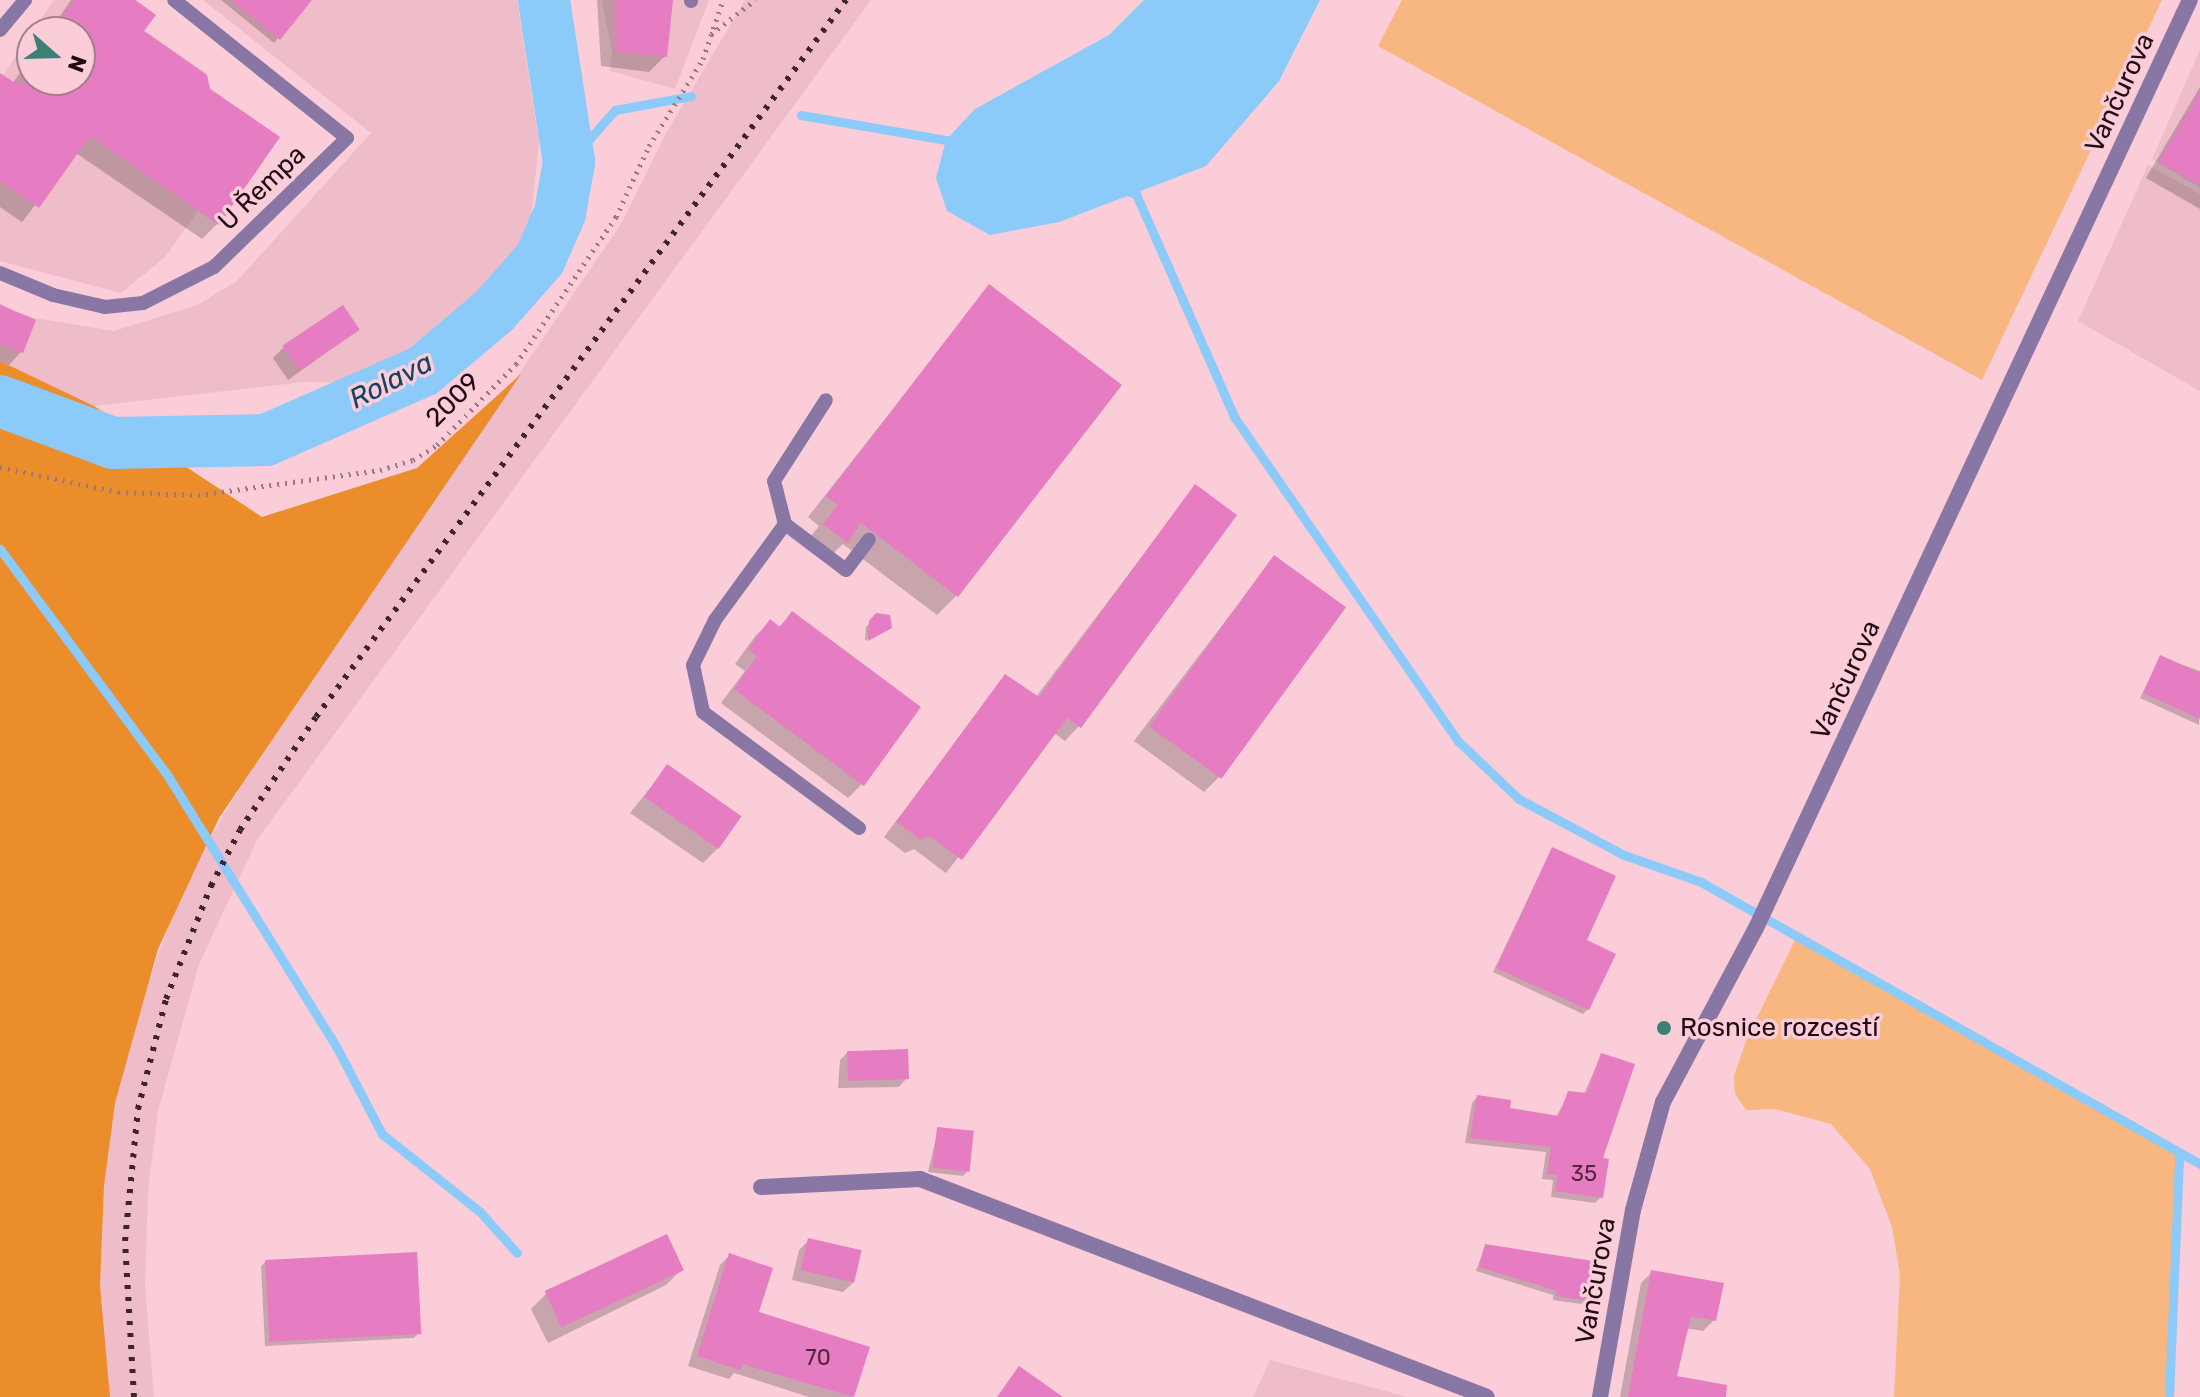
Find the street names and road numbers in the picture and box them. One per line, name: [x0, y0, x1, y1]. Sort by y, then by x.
street label: Vančurova: [2079, 28, 2161, 158]
street label: U Řempa: [212, 139, 312, 237]
street label: 2009: [419, 366, 487, 434]
street label: Vančurova: [1805, 615, 1887, 745]
street label: Vančurova: [1570, 1215, 1622, 1347]

